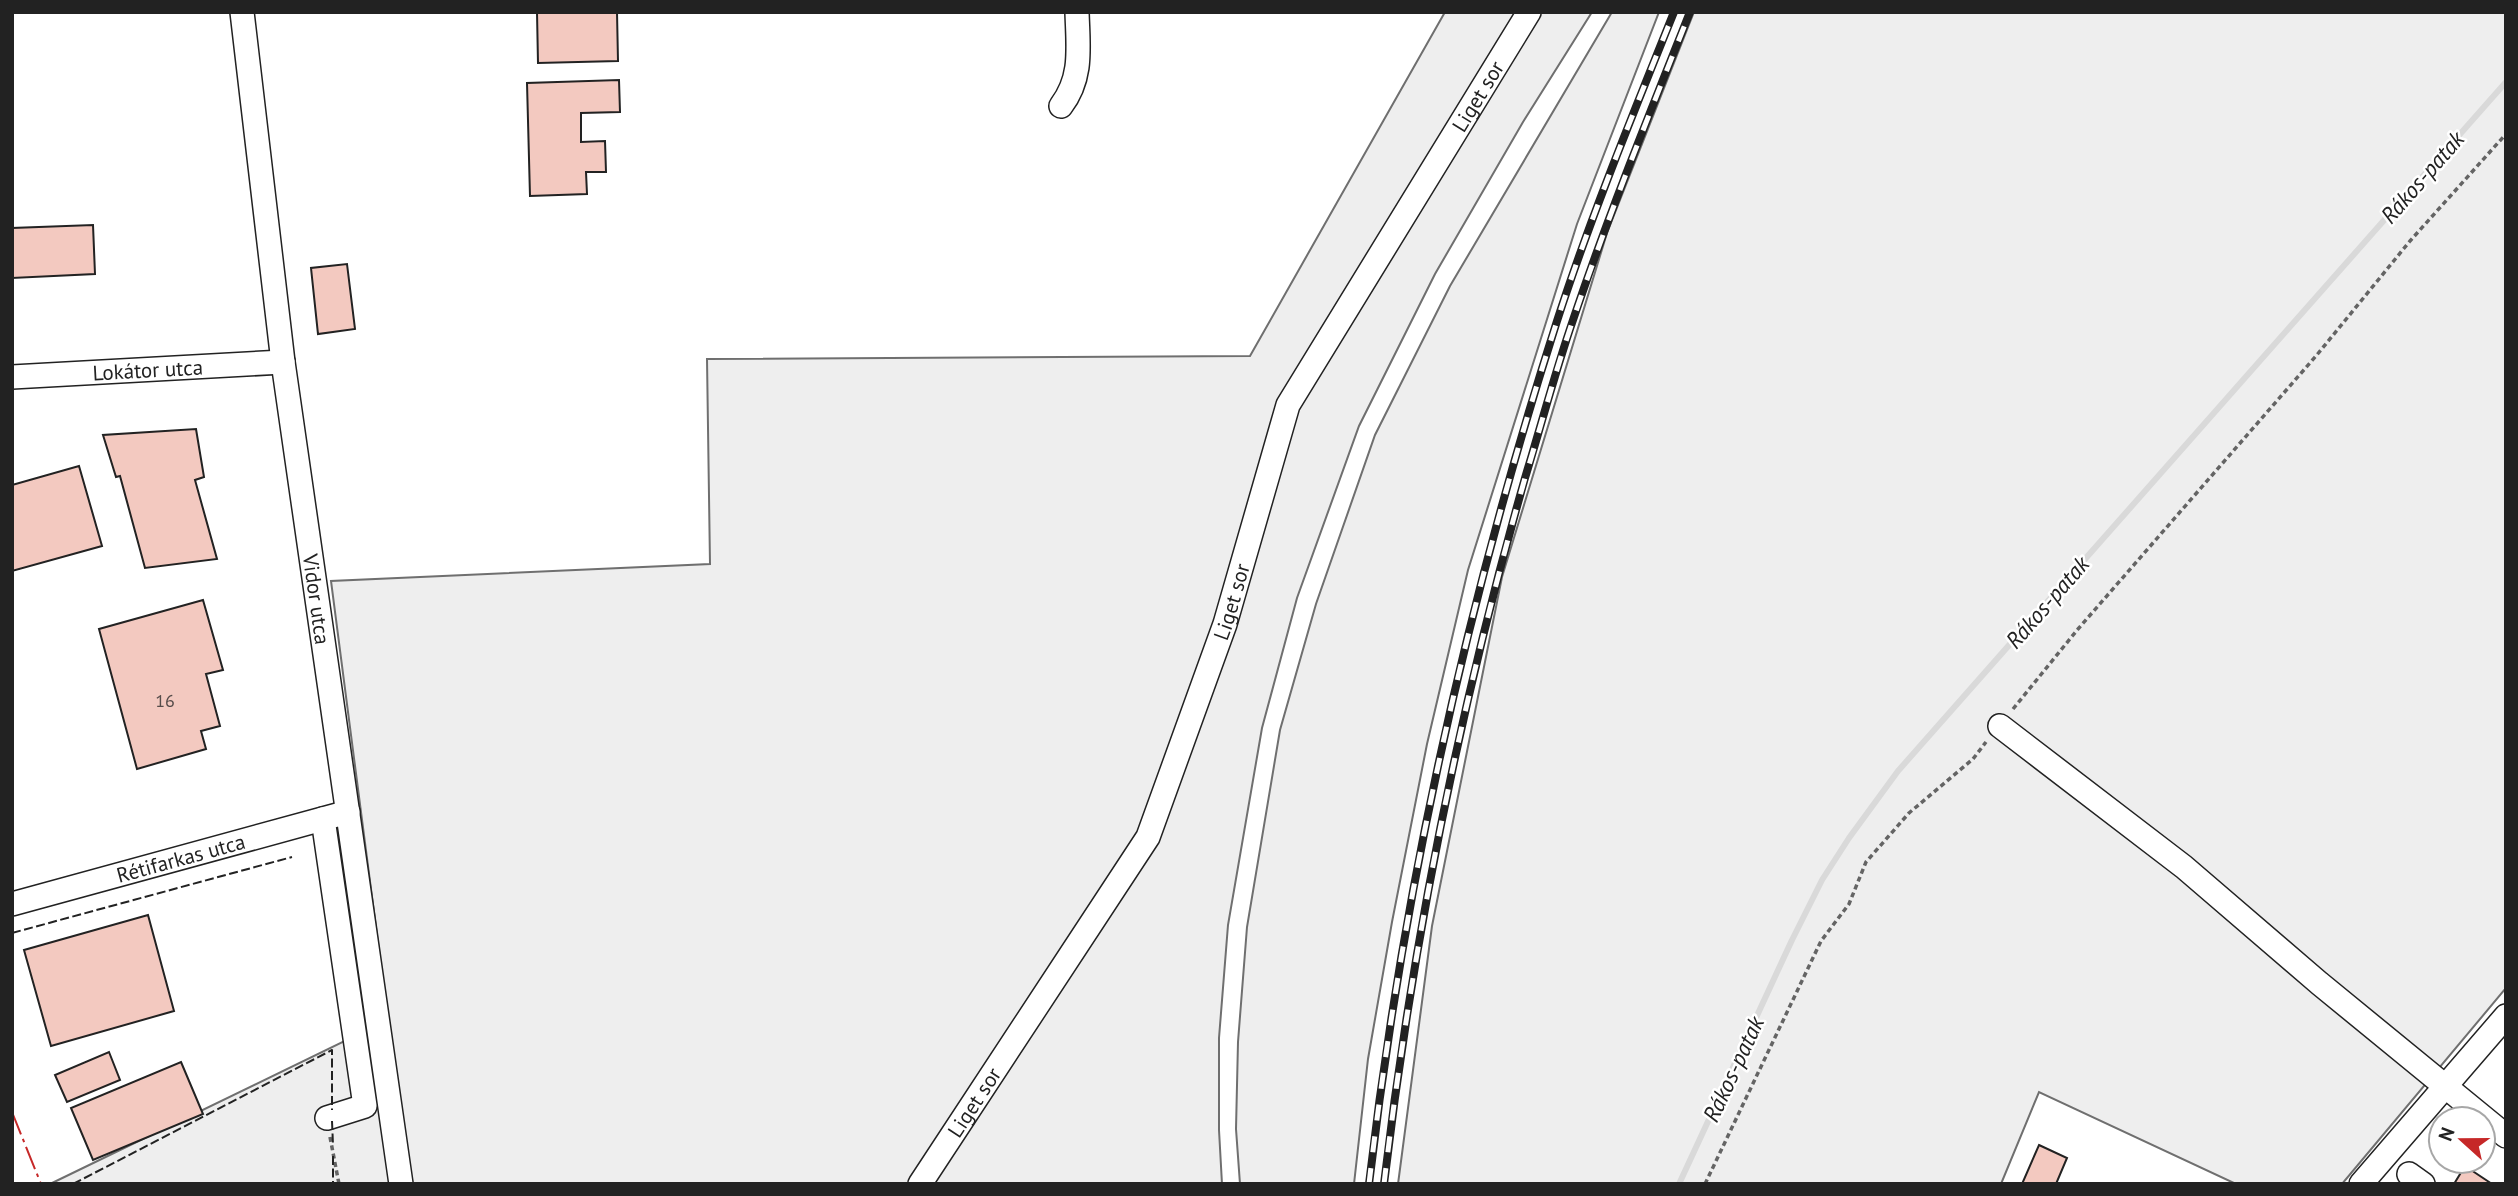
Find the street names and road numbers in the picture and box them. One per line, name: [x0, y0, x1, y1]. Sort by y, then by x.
street label: Liget sor: [1445, 56, 1509, 137]
street label: Lokátor utca: [92, 353, 204, 386]
street label: Vidor utca: [297, 551, 337, 646]
street label: Liget sor: [1207, 560, 1255, 644]
street label: Rétifarkas utca: [113, 827, 248, 888]
street label: Liget sor: [941, 1062, 1007, 1142]

